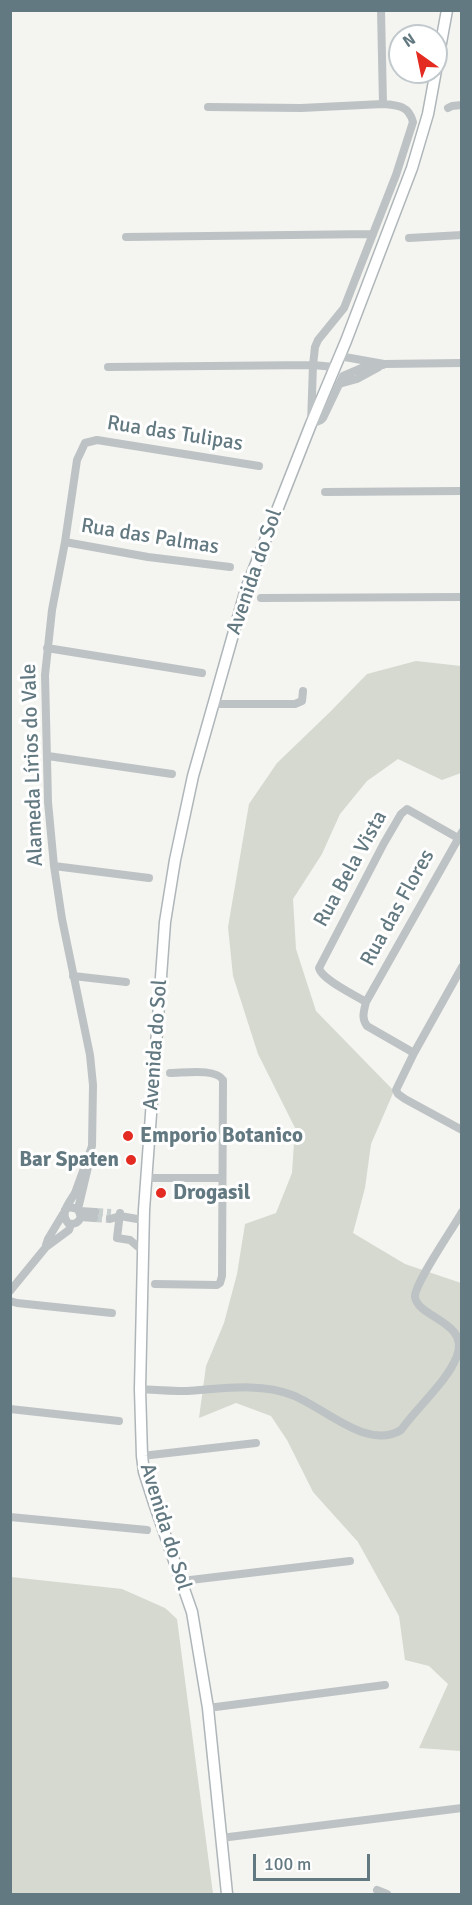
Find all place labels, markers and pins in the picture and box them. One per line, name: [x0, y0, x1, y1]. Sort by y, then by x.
place label: Emporio Botanico: [140, 1123, 303, 1149]
marker: Emporio Botanico: [121, 1129, 135, 1143]
place label: Bar Spaten: [19, 1147, 119, 1173]
marker: Bar Spaten: [124, 1153, 138, 1167]
place label: Drogasil: [173, 1180, 250, 1206]
marker: Drogasil: [154, 1186, 168, 1200]

